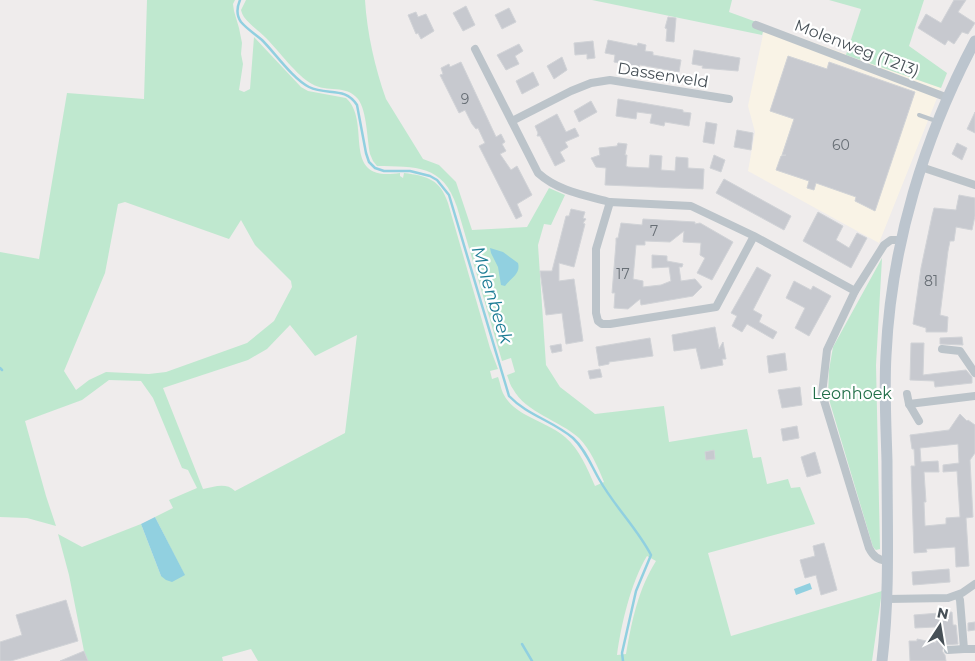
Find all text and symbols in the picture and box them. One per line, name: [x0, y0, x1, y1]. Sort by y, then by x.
street label: Molenweg (T213): [792, 15, 922, 81]
street label: Dassenveld: [616, 58, 710, 92]
house number: 9: [461, 90, 469, 108]
house number: 60: [832, 136, 850, 154]
house number: 7: [650, 222, 658, 240]
water label: Molenbeek: [467, 243, 518, 348]
house number: 17: [616, 265, 630, 283]
house number: 81: [924, 272, 938, 290]
park label: Leonhoek: [812, 384, 892, 403]
north arrow: [915, 601, 965, 651]
text: N: [935, 603, 950, 623]

